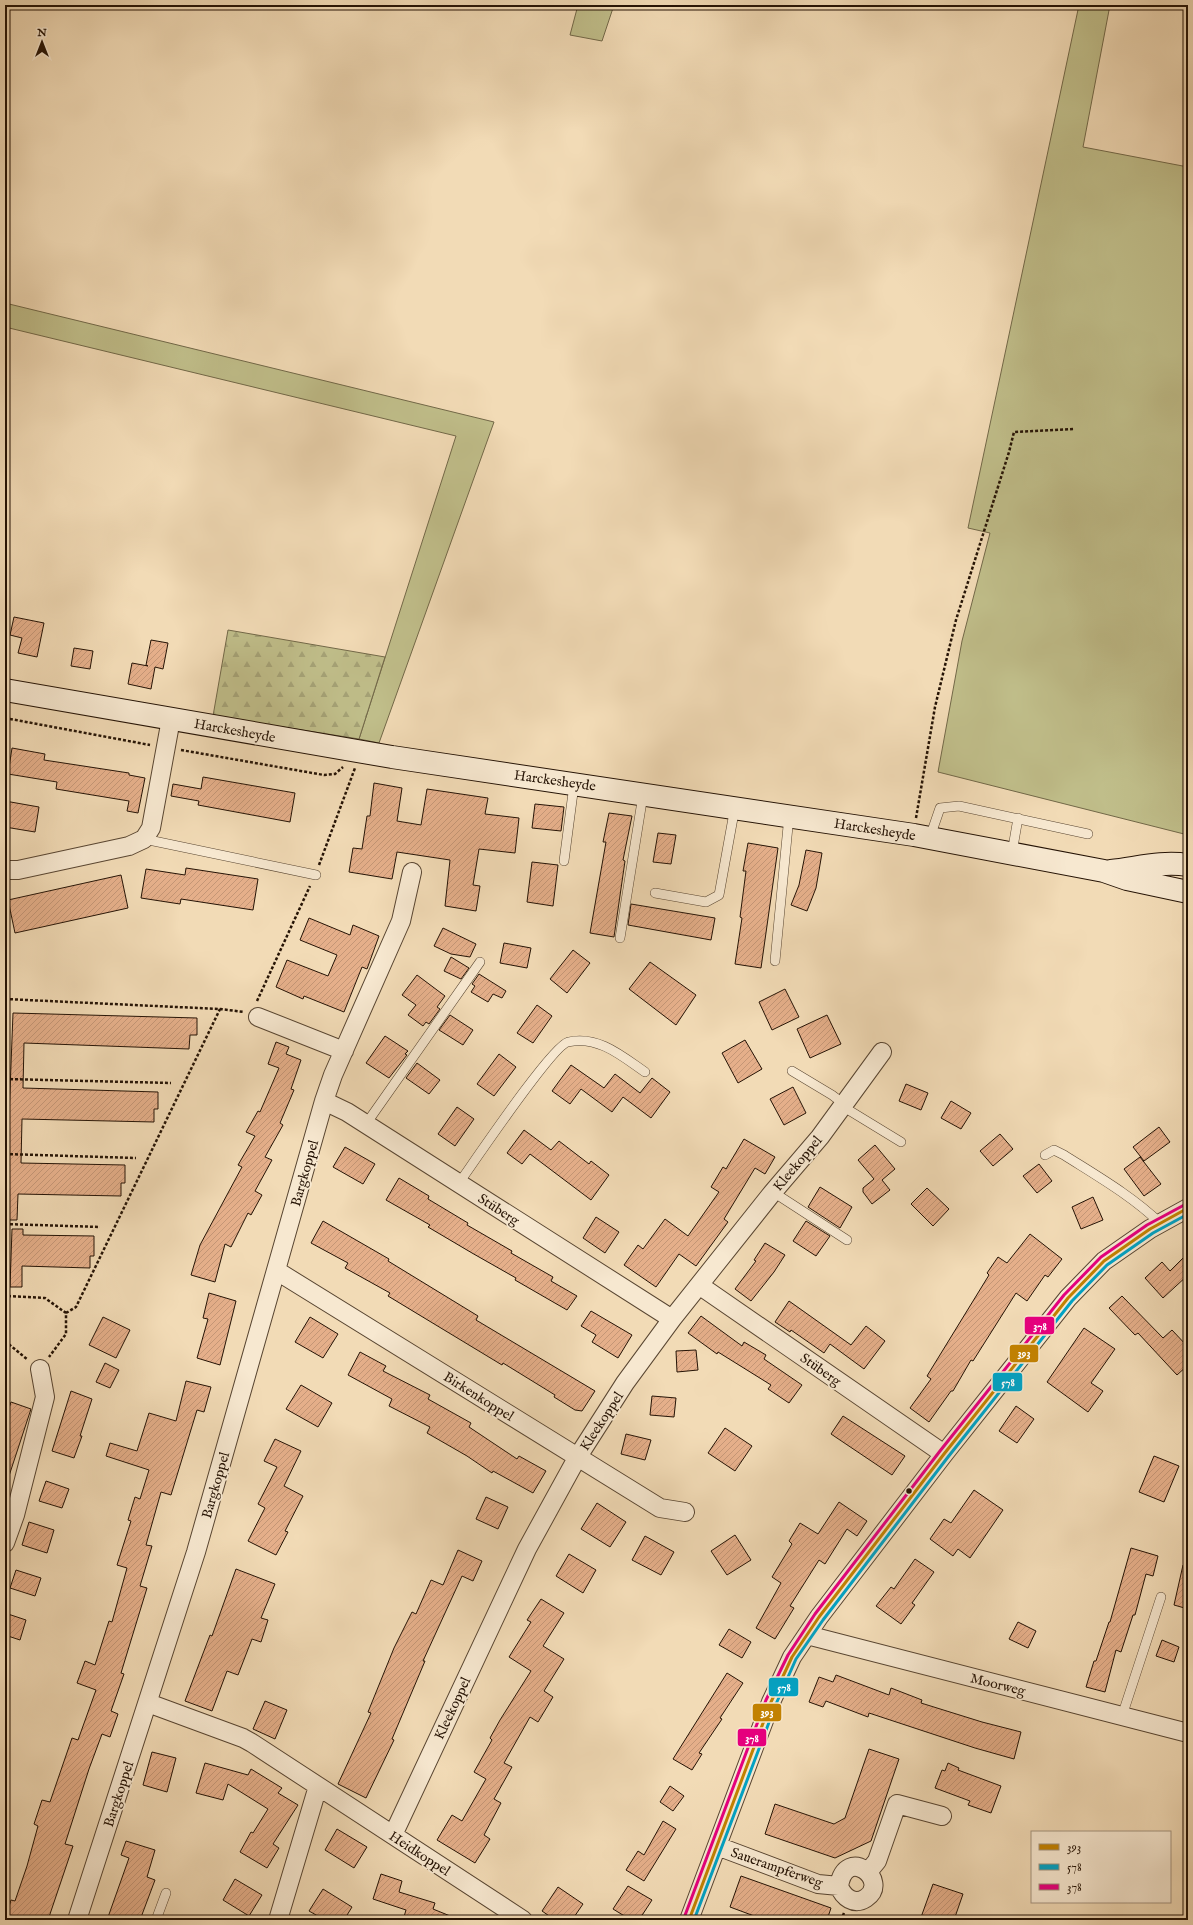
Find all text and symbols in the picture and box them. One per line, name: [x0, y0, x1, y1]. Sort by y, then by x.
north arrow: [22, 22, 62, 62]
text: N: [36, 26, 47, 40]
street label: Harckesheyde: [193, 715, 277, 747]
street label: Harckesheyde: [513, 766, 597, 796]
street label: Harckesheyde: [833, 815, 917, 845]
street label: Kleekoppel: [769, 1132, 826, 1195]
street label: Bargkoppel: [287, 1138, 323, 1209]
street label: Stüberg: [474, 1190, 523, 1230]
line badge: 378: [1024, 1316, 1055, 1335]
text: 378: [1033, 1320, 1047, 1334]
line badge: 393: [1009, 1344, 1039, 1363]
text: 393: [1017, 1347, 1031, 1361]
street label: Stüberg: [796, 1349, 845, 1391]
street label: Birkenkoppel: [440, 1368, 517, 1426]
line badge: 578: [992, 1372, 1023, 1392]
text: 578: [1001, 1376, 1015, 1390]
street label: Kleekoppel: [576, 1388, 628, 1455]
street label: Bargkoppel: [198, 1450, 234, 1521]
unlabelled marker: [904, 1486, 914, 1496]
street label: Moorweg: [968, 1669, 1028, 1701]
street label: Kleekoppel: [431, 1674, 475, 1743]
line badge: 578: [768, 1677, 799, 1697]
text: 578: [777, 1681, 791, 1695]
line badge: 393: [752, 1703, 782, 1722]
text: 393: [760, 1706, 774, 1720]
line badge: 378: [737, 1728, 767, 1747]
text: 378: [745, 1732, 759, 1746]
street label: Bargkoppel: [100, 1759, 138, 1830]
street label: Heidkoppel: [385, 1827, 454, 1880]
legend: [1031, 1831, 1171, 1903]
text: 393: [1067, 1840, 1081, 1855]
street label: Sauerampferweg: [728, 1844, 825, 1892]
text: 578: [1067, 1860, 1082, 1875]
text: 378: [1067, 1880, 1082, 1895]

